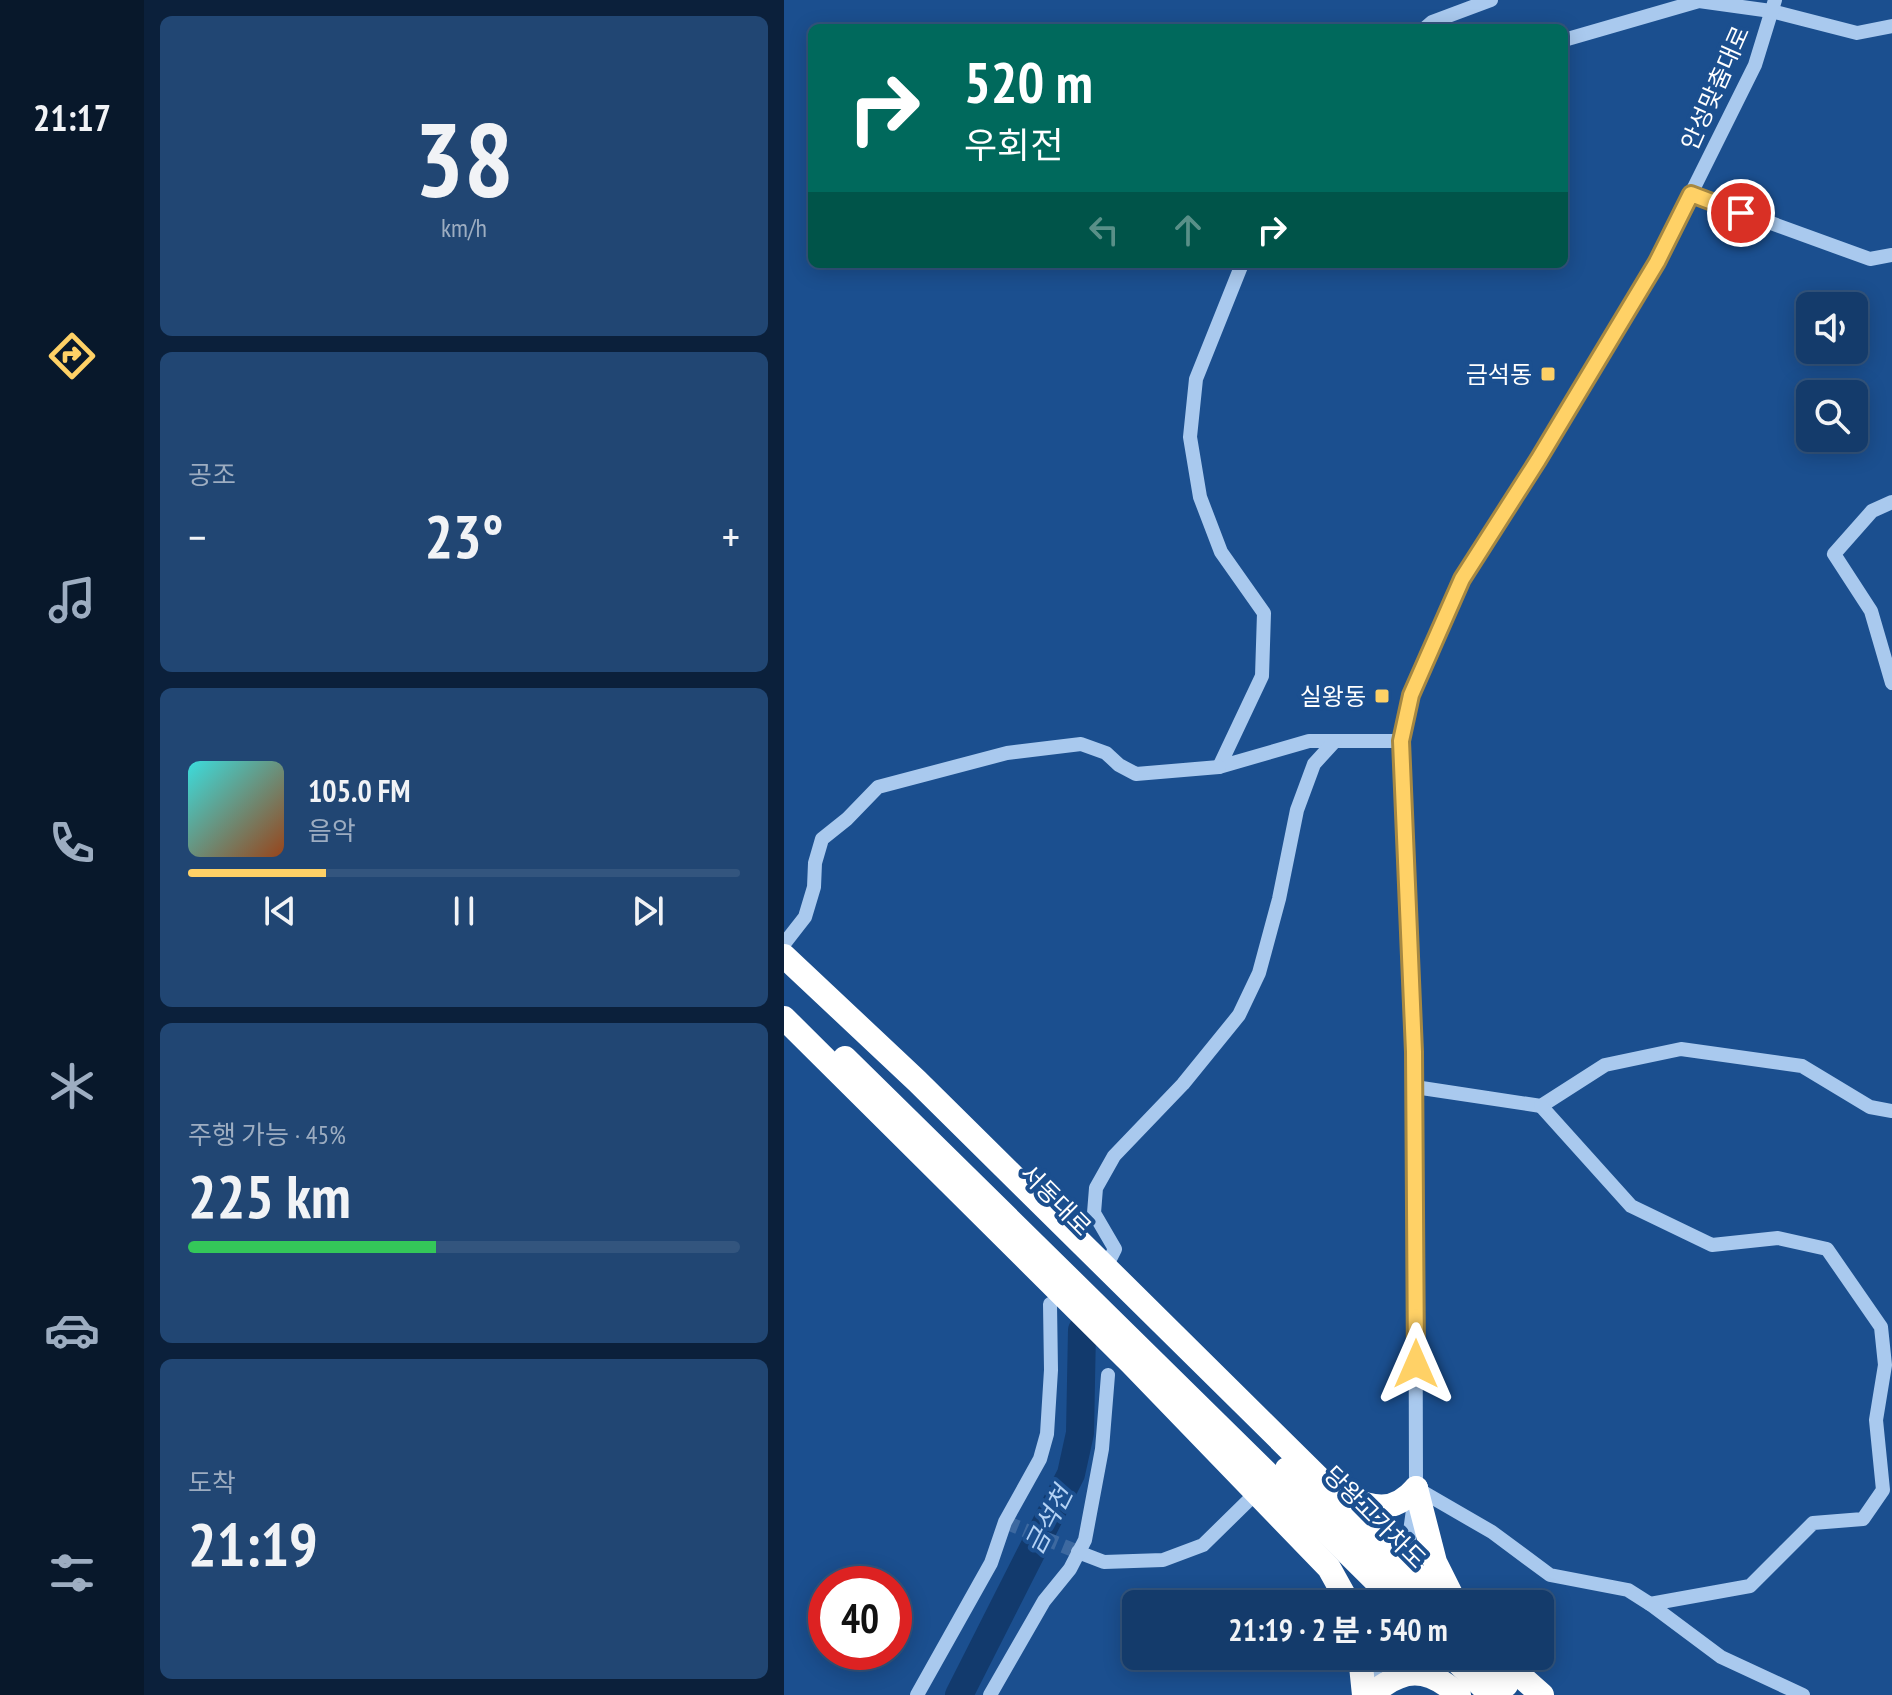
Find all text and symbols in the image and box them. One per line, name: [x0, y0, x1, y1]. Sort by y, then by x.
street label: 안성맞춤대로: [1674, 21, 1756, 155]
text: 520 m: [964, 46, 1093, 118]
icon: right: [832, 56, 936, 160]
text: 38: [414, 91, 514, 226]
text: 21:17: [33, 94, 111, 141]
text: 우회전: [964, 121, 1063, 168]
pin: [1707, 179, 1775, 247]
icon: arrive: [1719, 191, 1763, 235]
icon: left: [1082, 208, 1126, 252]
icon: ahead: [1166, 208, 1210, 252]
icon: right: [1250, 208, 1294, 252]
text: km/h: [441, 211, 487, 244]
map controls: [1796, 292, 1868, 452]
button: sound: [1796, 292, 1868, 364]
icon: directions: [44, 328, 100, 384]
place label: 금석동: [1466, 359, 1532, 390]
marker: 금석동: [1539, 365, 1557, 383]
button: search: [1796, 380, 1868, 452]
text: 공조: [188, 458, 236, 491]
text: 23°: [424, 497, 504, 575]
text: −: [188, 508, 206, 565]
text: +: [722, 508, 740, 565]
icon: music: [44, 572, 100, 628]
place label: 실왕동: [1300, 681, 1366, 712]
marker: 실왕동: [1373, 687, 1391, 705]
text: 105.0 FM: [308, 771, 410, 810]
text: 음악: [308, 814, 356, 847]
icon: phone: [44, 815, 100, 871]
icon: previous: [258, 889, 302, 933]
icon: pause: [442, 889, 486, 933]
icon: next: [626, 889, 670, 933]
icon: climate: [44, 1058, 100, 1114]
text: 주행 가능 · 45%: [188, 1118, 346, 1151]
text: 225 km: [188, 1157, 351, 1235]
street label: 서동대로: [1014, 1158, 1098, 1242]
icon: car: [44, 1302, 100, 1358]
position arrow: [1374, 1322, 1458, 1406]
street label: 당왕고가차도: [1317, 1459, 1433, 1575]
text: 도착: [188, 1466, 236, 1499]
water label: 금석천: [1017, 1478, 1080, 1559]
text: 21:19: [188, 1505, 318, 1583]
icon: filters: [44, 1545, 100, 1601]
speed limit sign: 40: [808, 1566, 912, 1670]
text: 21:19 · 2 분 · 540 m: [1228, 1610, 1448, 1649]

